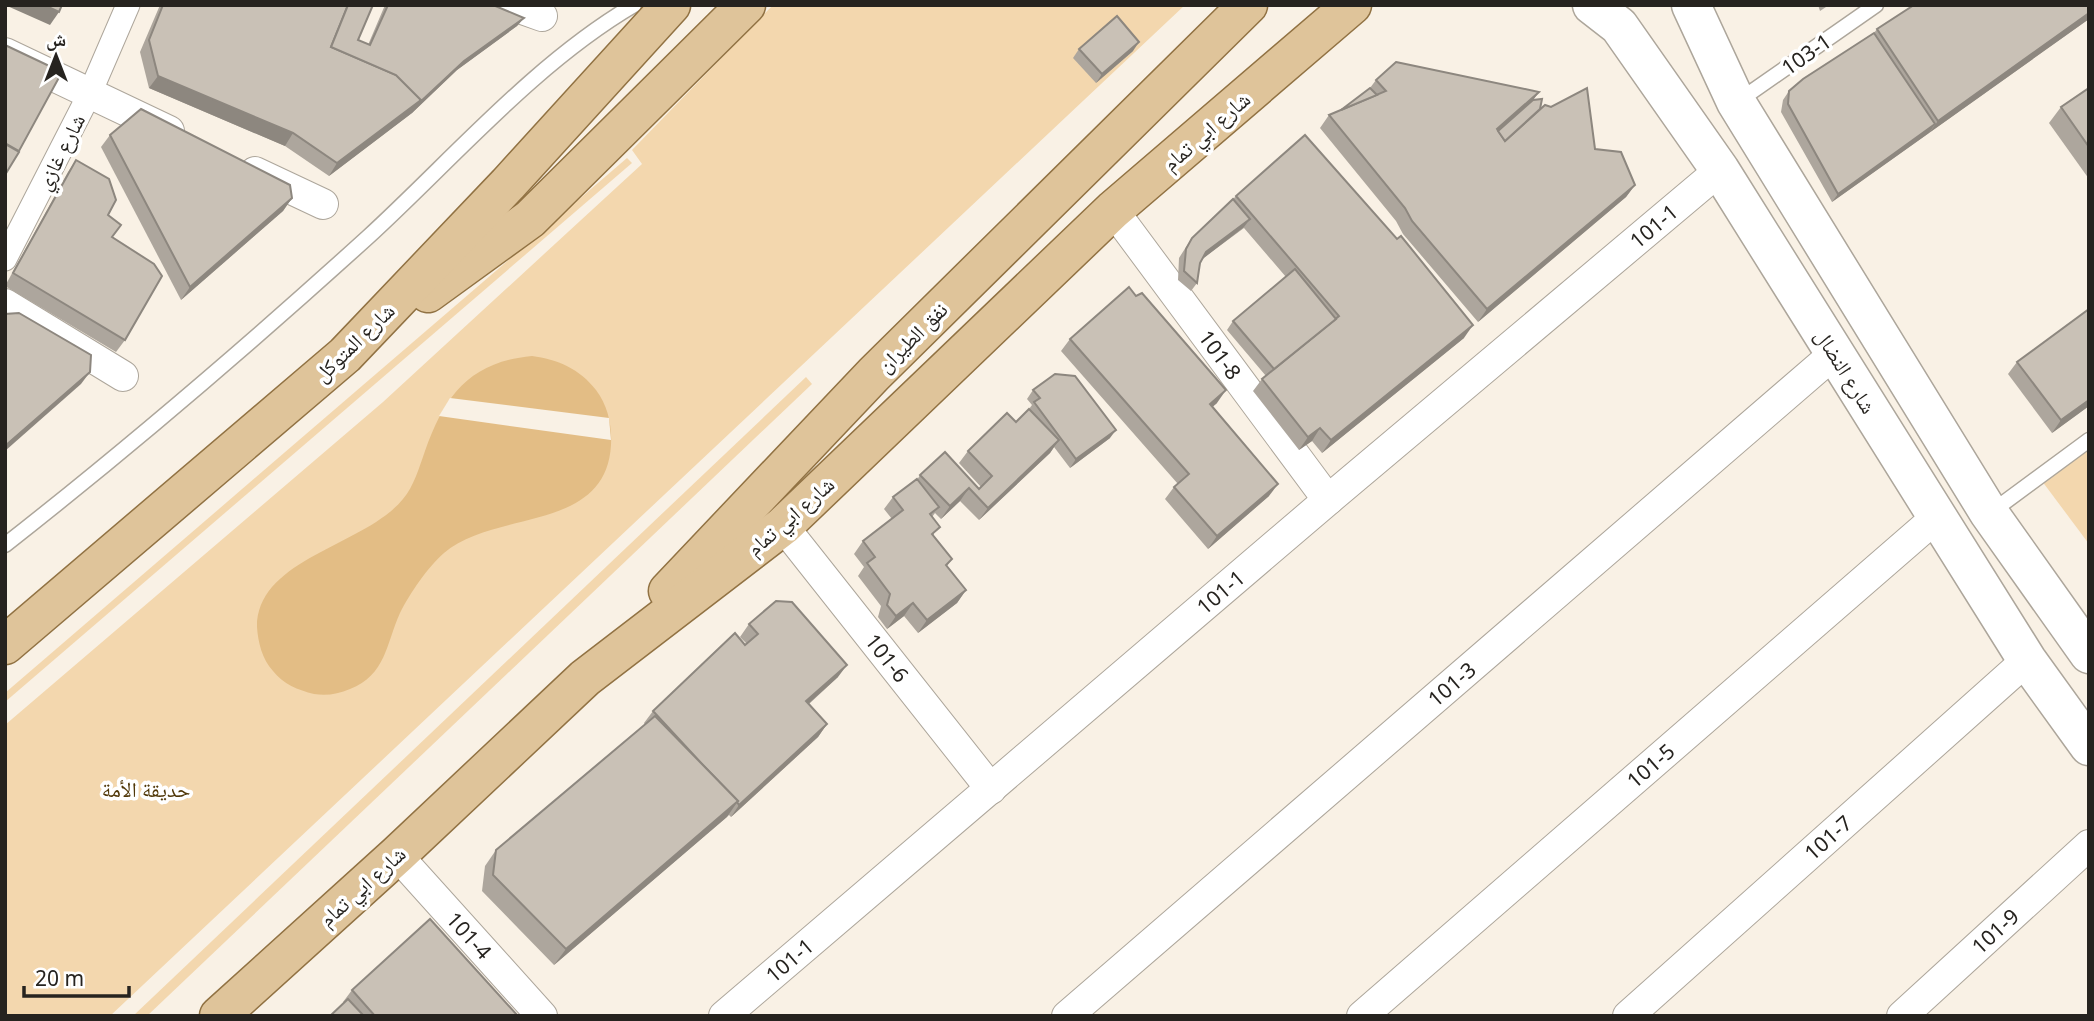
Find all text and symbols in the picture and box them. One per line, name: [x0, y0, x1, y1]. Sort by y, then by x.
north arrow: [21, 21, 91, 91]
text: ش: [46, 26, 66, 52]
street label: 103-1: [1776, 27, 1836, 81]
street label: شارع ابي تمام: [1156, 85, 1258, 179]
street label: شارع غازي: [29, 109, 94, 197]
street label: 101-1: [1624, 198, 1684, 254]
street label: شارع المتوكل: [308, 296, 400, 388]
street label: نفق الطيران: [871, 296, 953, 378]
street label: شارع النضال: [1809, 323, 1883, 419]
street label: 101-8: [1193, 324, 1248, 385]
street label: شارع ابي تمام: [740, 470, 842, 564]
street label: 101-1: [1191, 563, 1250, 620]
street label: 101-6: [859, 628, 915, 688]
street label: 101-3: [1422, 656, 1481, 713]
street label: 101-5: [1621, 737, 1680, 794]
park label: حديقة الأمة: [102, 775, 190, 803]
street label: 101-7: [1798, 809, 1858, 866]
street label: شارع ابي تمام: [313, 840, 414, 935]
street label: 101-9: [1965, 902, 2025, 960]
street label: 101-4: [441, 906, 498, 965]
street label: 101-1: [759, 932, 819, 989]
scale bar: [24, 954, 130, 998]
text: 20 m: [35, 964, 84, 992]

